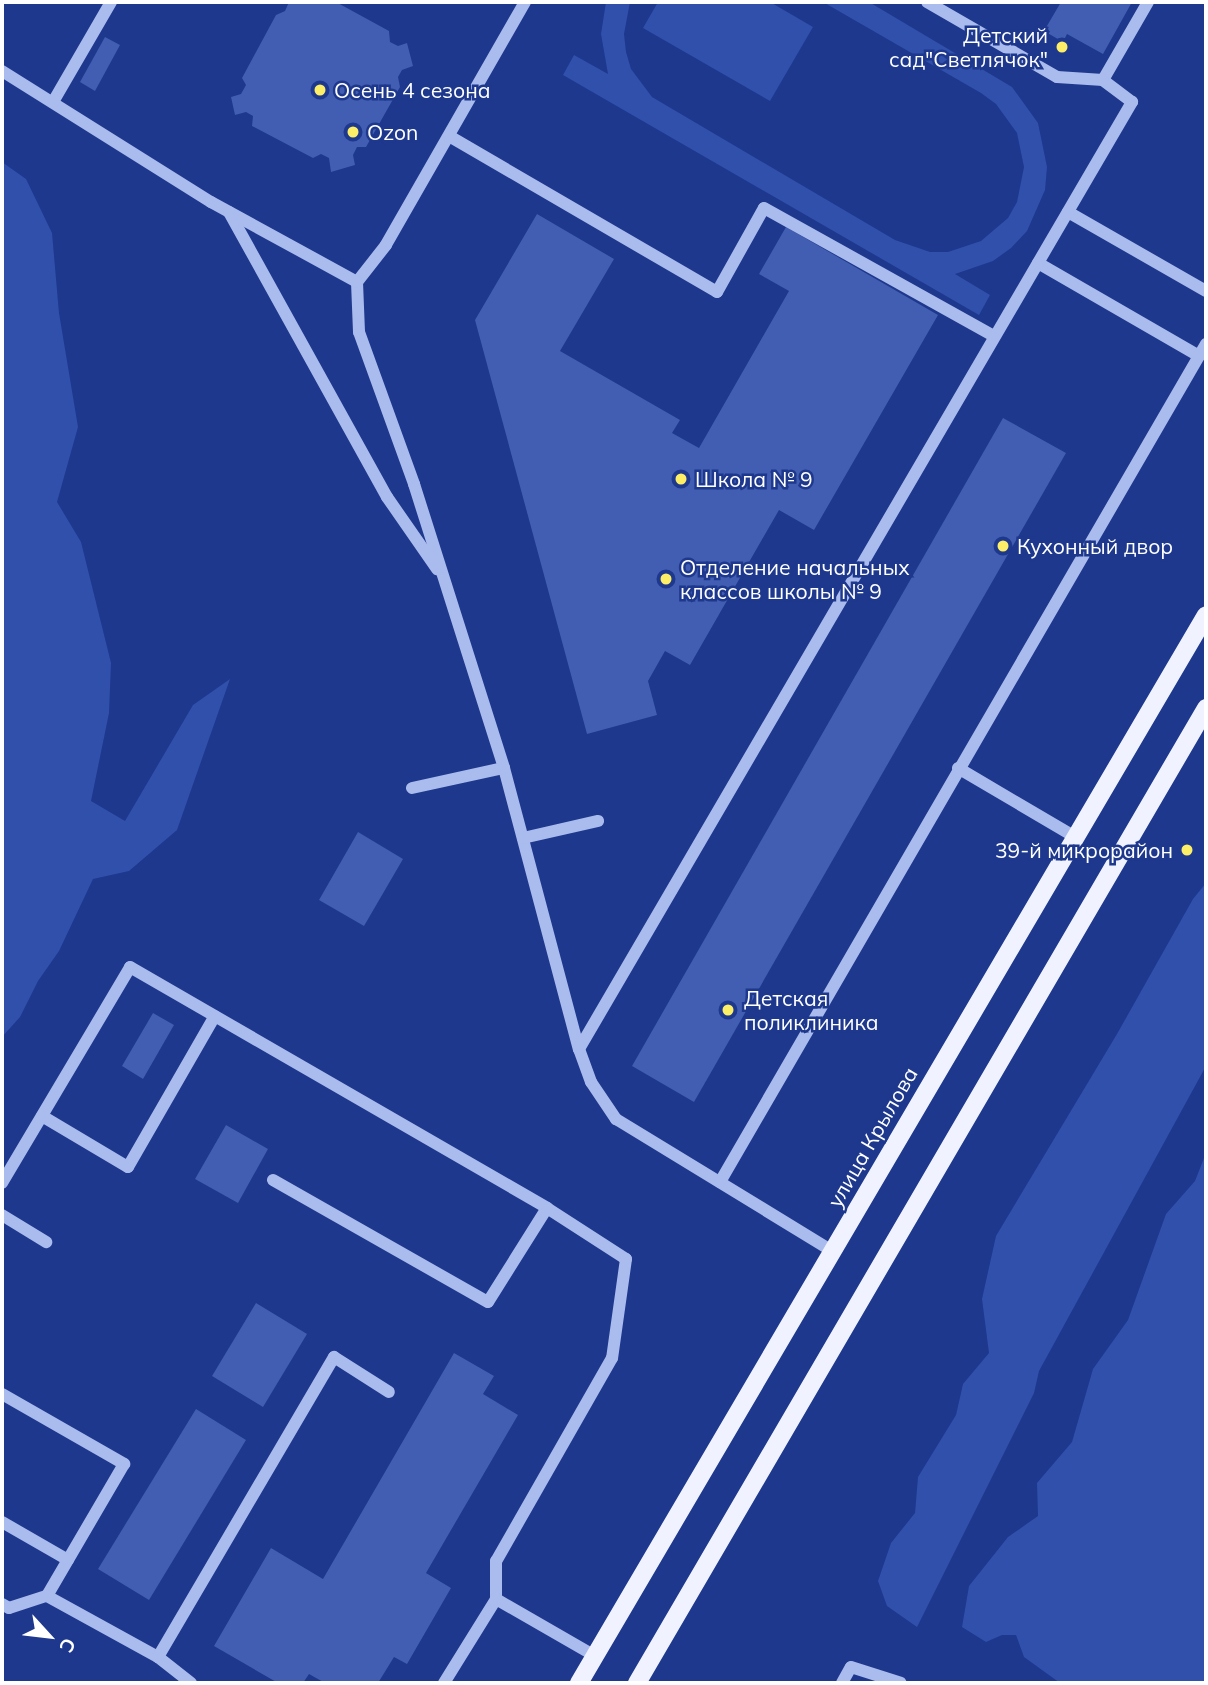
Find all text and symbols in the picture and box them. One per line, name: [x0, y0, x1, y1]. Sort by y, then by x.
place label: Детский сад"Светлячок": [889, 22, 1048, 72]
marker: Детский сад"Светлячок": [1054, 39, 1070, 55]
place label: Осень 4 сезона: [334, 77, 491, 103]
marker: Осень 4 сезона: [312, 82, 328, 98]
place label: Ozon: [367, 119, 418, 145]
marker: Ozon: [345, 124, 361, 140]
place label: Школа № 9: [695, 466, 813, 492]
marker: Школа № 9: [673, 471, 689, 487]
place label: Кухонный двор: [1017, 533, 1173, 559]
marker: Кухонный двор: [995, 538, 1011, 554]
place label: Отделение начальных классов школы № 9: [680, 554, 910, 604]
marker: Отделение начальных классов школы № 9: [658, 571, 674, 587]
place label: 39-й микрорайон: [995, 837, 1173, 863]
marker: 39-й микрорайон: [1179, 842, 1195, 858]
place label: Детская поликлиника: [744, 985, 879, 1035]
marker: Детская поликлиника: [718, 1000, 738, 1020]
street label: улица Крылова: [822, 1062, 922, 1212]
north arrow: [14, 1601, 84, 1671]
text: С: [54, 1634, 81, 1657]

